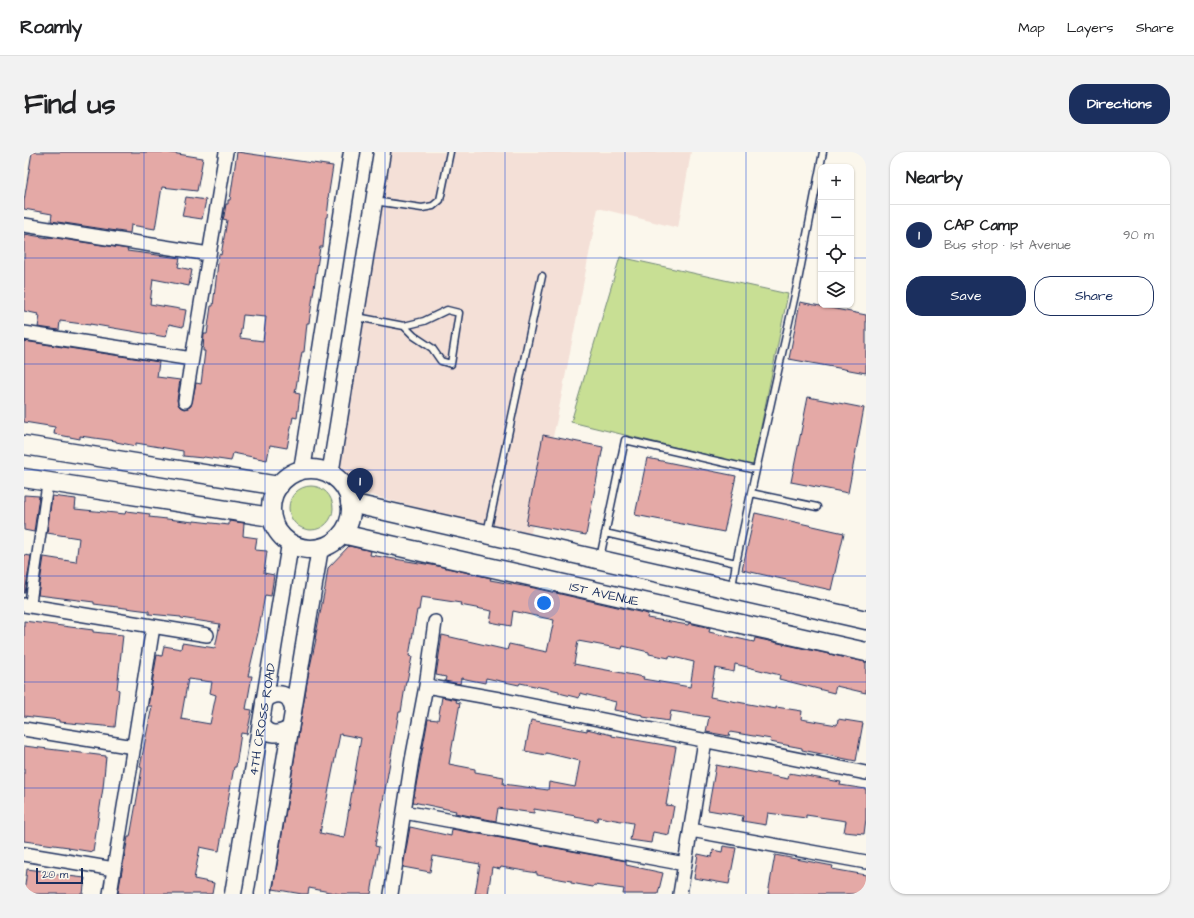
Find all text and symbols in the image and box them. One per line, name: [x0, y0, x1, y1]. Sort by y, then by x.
text: Roamly: [20, 14, 82, 41]
text: Map: [1018, 18, 1045, 38]
text: Layers: [1067, 18, 1114, 38]
text: Share: [1136, 18, 1174, 38]
button: Directions: [1069, 84, 1170, 124]
text: Find us: [24, 85, 115, 124]
map controls: [818, 164, 854, 308]
button: +: [818, 164, 854, 200]
text: Nearby: [906, 166, 963, 190]
button: −: [818, 200, 854, 236]
text: CAP Camp: [944, 215, 1018, 236]
text: 1: [918, 226, 920, 244]
text: 90 m: [1123, 226, 1154, 244]
button: locate: [818, 236, 854, 272]
text: Bus stop · 1st Avenue: [944, 236, 1071, 254]
button: layers: [818, 272, 854, 308]
button: Save: [906, 276, 1026, 316]
button: Share: [1034, 276, 1154, 316]
pin: 1: [347, 468, 373, 501]
street label: 1ST AVENUE: [568, 578, 641, 611]
your location: [534, 593, 554, 613]
street label: 4TH CROSS ROAD: [244, 661, 281, 777]
scale bar: [36, 866, 83, 885]
text: 20 m: [42, 867, 68, 882]

